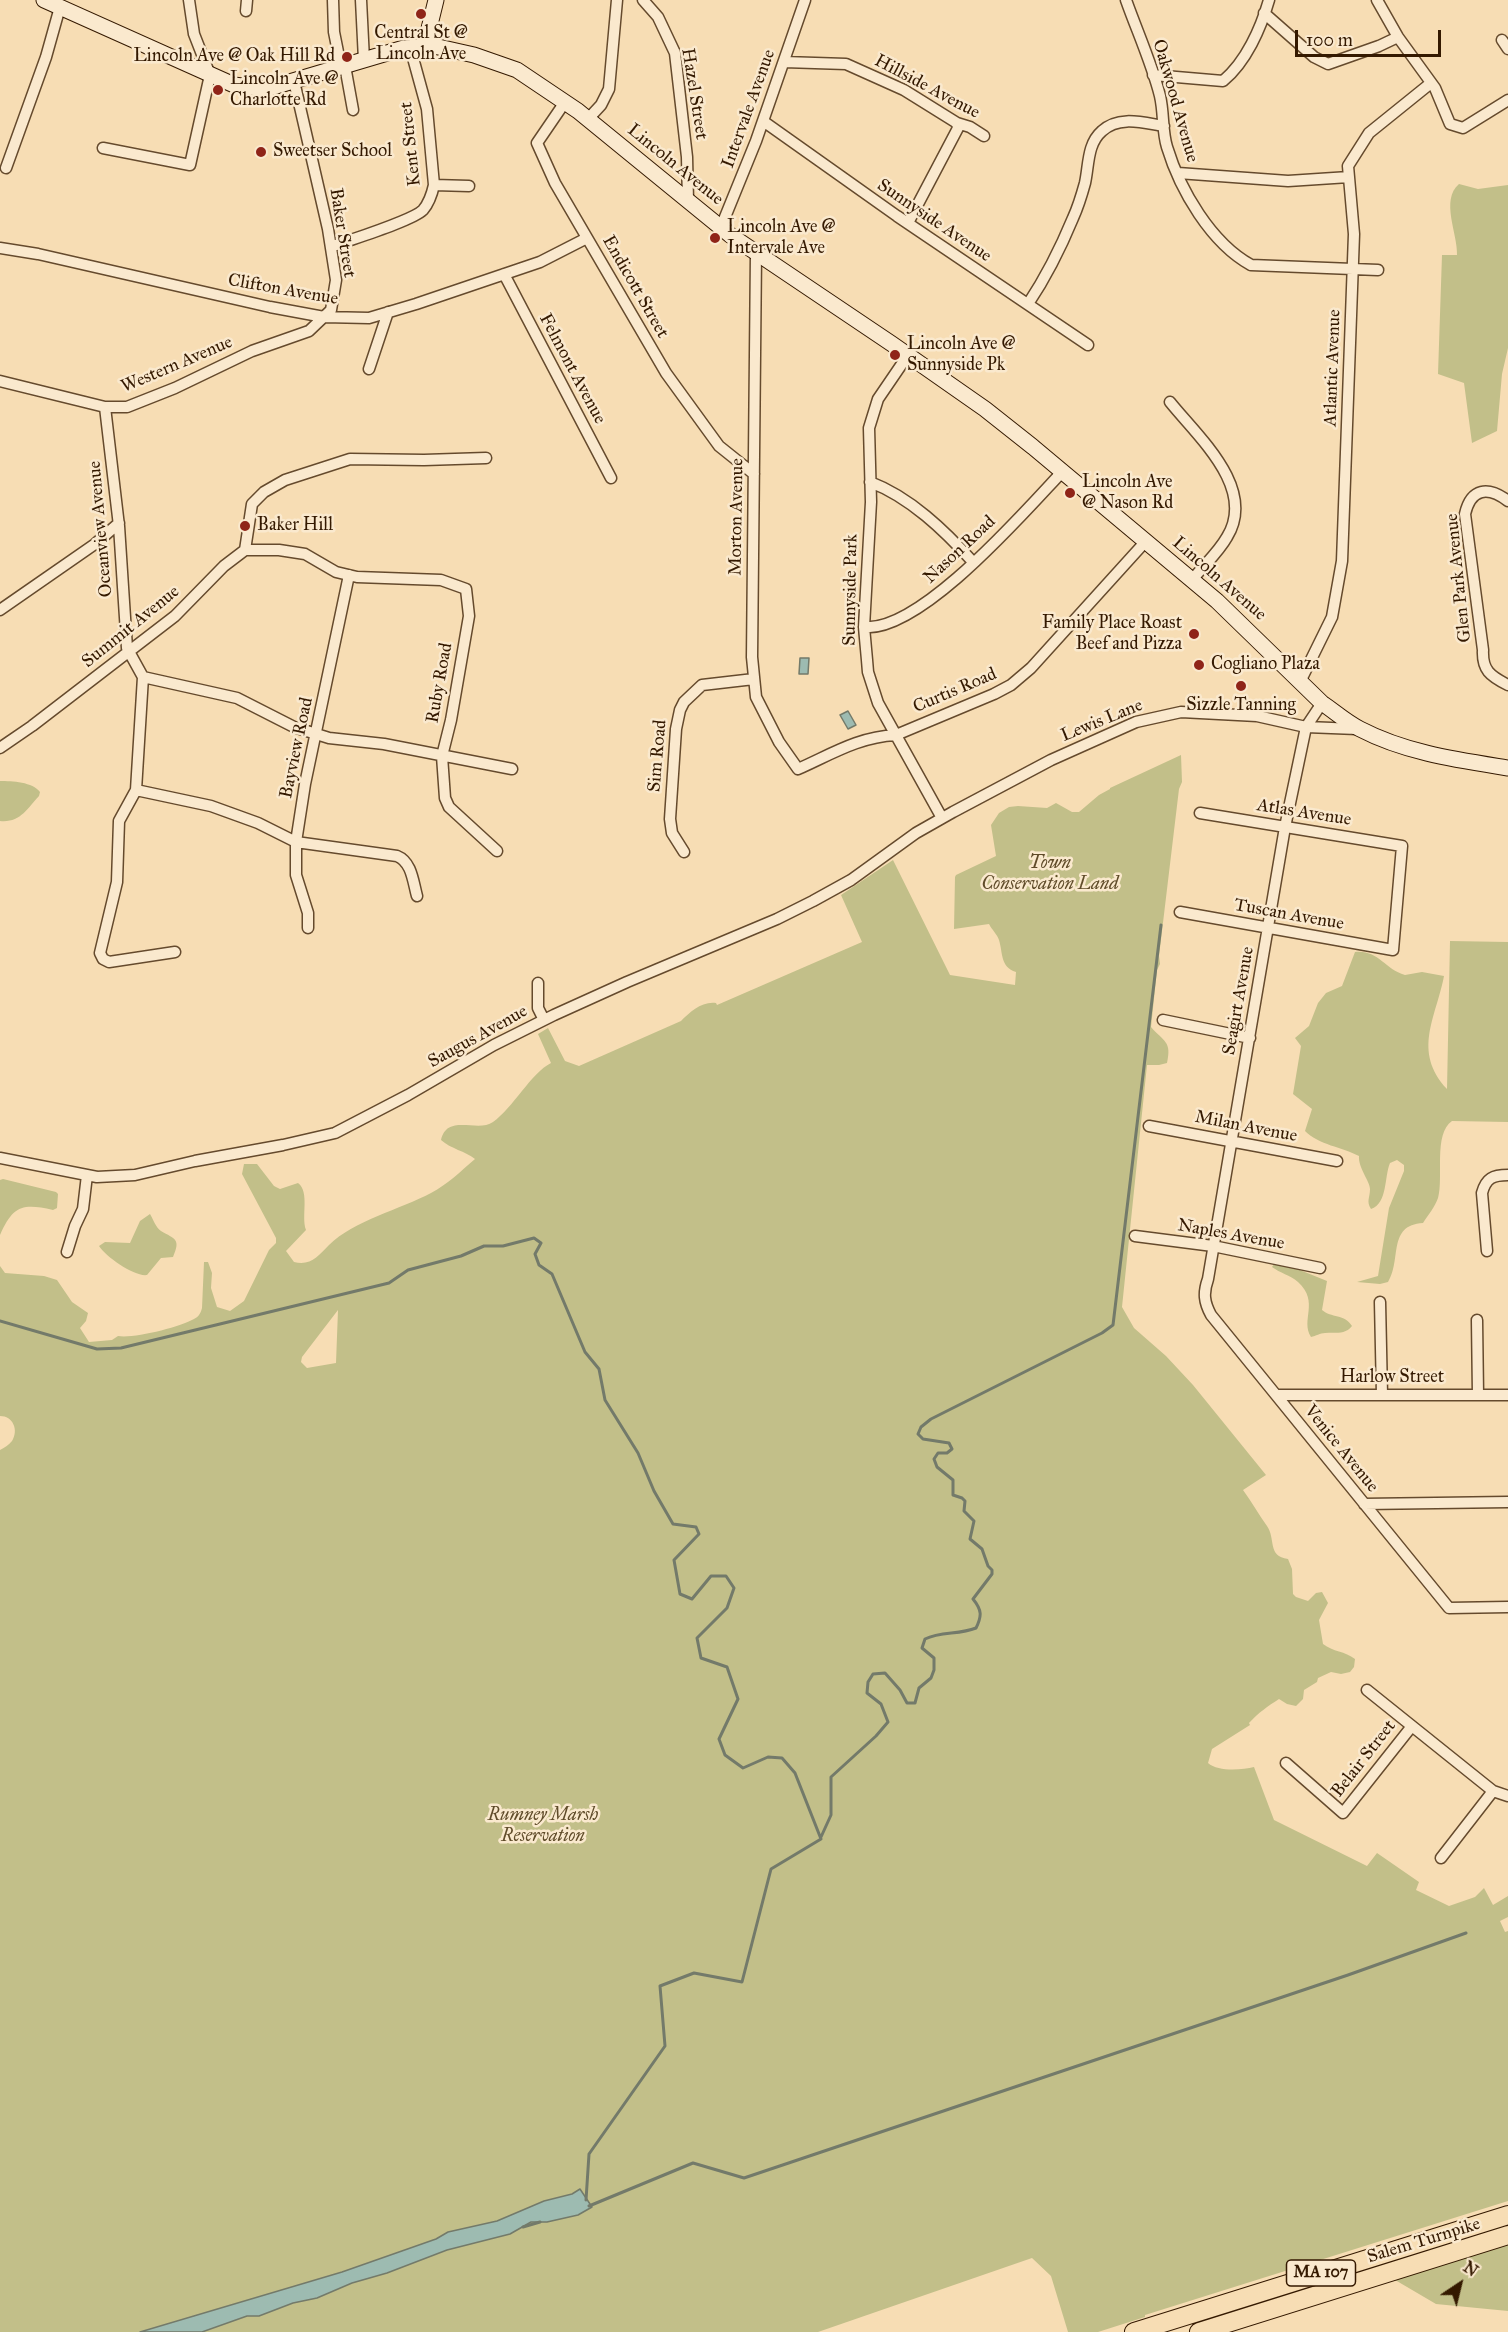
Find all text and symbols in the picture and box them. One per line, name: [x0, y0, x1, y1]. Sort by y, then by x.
marker: Central St @ Lincoln Ave: [414, 7, 428, 21]
scale bar: [1298, 18, 1444, 56]
place label: Central St @ Lincoln Ave: [374, 23, 468, 66]
text: 100 m: [1306, 29, 1353, 51]
street label: Oakwood Avenue: [1147, 37, 1203, 165]
place label: Lincoln Ave @ Oak Hill Rd: [134, 46, 335, 68]
street label: Hazel Street: [676, 47, 712, 141]
street label: Intervale Avenue: [718, 47, 780, 171]
marker: Lincoln Ave @ Oak Hill Rd: [340, 50, 354, 64]
street label: Hillside Avenue: [871, 50, 983, 124]
place label: Lincoln Ave @ Charlotte Rd: [230, 69, 338, 112]
marker: Lincoln Ave @ Charlotte Rd: [211, 83, 225, 97]
street label: Kent Street: [396, 101, 426, 187]
street label: Lincoln Avenue: [623, 120, 727, 210]
place label: Sweetser School: [273, 141, 392, 163]
marker: Sweetser School: [254, 145, 268, 159]
street label: Sunnyside Avenue: [873, 175, 995, 267]
street label: Baker Street: [324, 187, 360, 279]
place label: Lincoln Ave @ Intervale Ave: [727, 217, 835, 260]
marker: Lincoln Ave @ Intervale Ave: [708, 231, 722, 245]
street label: Endicott Street: [597, 232, 673, 342]
street label: Clifton Avenue: [226, 270, 340, 310]
street label: Atlantic Avenue: [1320, 309, 1346, 427]
street label: Felmont Avenue: [534, 310, 610, 428]
street label: Western Avenue: [118, 332, 236, 398]
place label: Lincoln Ave @ Sunnyside Pk: [907, 334, 1015, 376]
marker: Lincoln Ave @ Sunnyside Pk: [888, 348, 902, 362]
street label: Morton Avenue: [725, 458, 749, 576]
street label: Oceanview Avenue: [84, 460, 118, 598]
place label: Lincoln Ave @ Nason Rd: [1082, 472, 1173, 514]
marker: Lincoln Ave @ Nason Rd: [1063, 486, 1077, 500]
street label: Nason Road: [920, 511, 1000, 589]
street label: Glen Park Avenue: [1441, 512, 1477, 644]
place label: Baker Hill: [257, 515, 333, 537]
marker: Baker Hill: [238, 519, 252, 533]
street label: Lincoln Avenue: [1168, 532, 1270, 626]
street label: Sunnyside Park: [839, 534, 863, 646]
street label: Summit Avenue: [78, 581, 184, 673]
place label: Family Place Roast Beef and Pizza: [1042, 613, 1182, 656]
marker: Family Place Roast Beef and Pizza: [1187, 627, 1201, 641]
street label: Ruby Road: [422, 641, 458, 725]
place label: Cogliano Plaza: [1211, 654, 1320, 676]
marker: Cogliano Plaza: [1192, 658, 1206, 672]
street label: Curtis Road: [910, 664, 1000, 718]
marker: Sizzle Tanning: [1234, 679, 1248, 693]
street label: Bayview Road: [276, 695, 318, 801]
street label: Lewis Lane: [1058, 695, 1146, 747]
place label: Sizzle Tanning: [1186, 695, 1296, 717]
street label: Sim Road: [644, 719, 672, 793]
street label: Atlas Avenue: [1255, 795, 1353, 831]
park label: Town Conservation Land: [981, 853, 1119, 896]
street label: Tuscan Avenue: [1232, 895, 1346, 935]
street label: Seagirt Avenue: [1219, 945, 1259, 1057]
street label: Saugus Avenue: [425, 1001, 531, 1073]
street label: Milan Avenue: [1193, 1107, 1299, 1147]
street label: Naples Avenue: [1176, 1215, 1286, 1255]
street label: Harlow Street: [1340, 1367, 1444, 1389]
street label: Venice Avenue: [1299, 1401, 1383, 1497]
street label: Belair Street: [1327, 1716, 1401, 1802]
park label: Rumney Marsh Reservation: [488, 1805, 598, 1848]
street label: Salem Turnpike: [1365, 2214, 1483, 2268]
north arrow: [1430, 2254, 1490, 2314]
text: N: [1460, 2257, 1482, 2281]
road number: MA 107: [1286, 2260, 1356, 2286]

